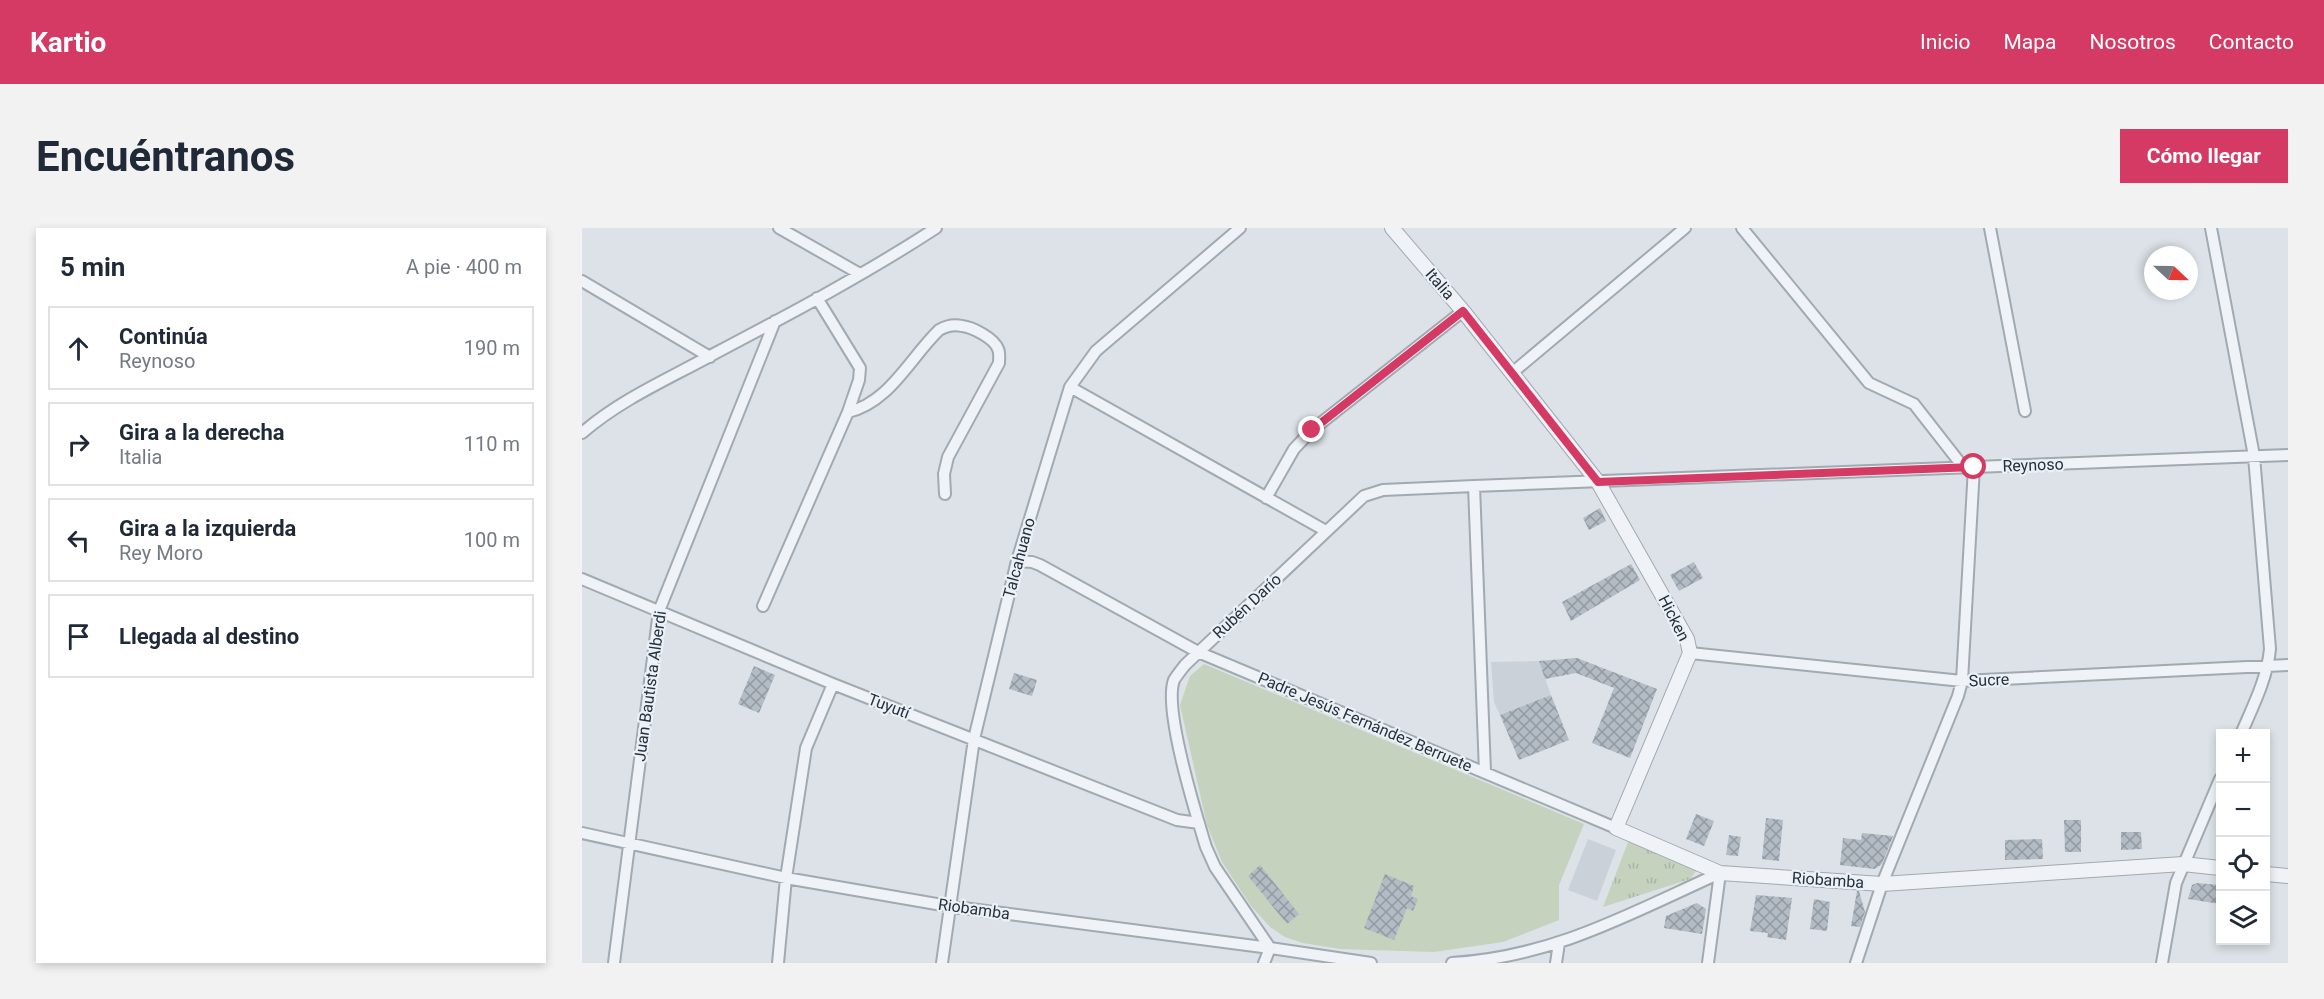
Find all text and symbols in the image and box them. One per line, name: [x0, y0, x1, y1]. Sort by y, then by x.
text: Kartio: [30, 26, 106, 59]
text: Inicio: [1920, 30, 1970, 54]
text: Mapa: [2003, 30, 2056, 54]
text: Nosotros: [2089, 30, 2176, 54]
text: Contacto: [2209, 30, 2294, 54]
button: Cómo llegar: [2120, 129, 2288, 183]
text: Encuéntranos: [36, 132, 295, 181]
north arrow: [2144, 246, 2198, 300]
text: 5 min: [60, 252, 125, 282]
text: A pie · 400 m: [406, 255, 522, 279]
street label: Italia: [1421, 265, 1459, 303]
text: Continúa: [119, 324, 208, 349]
icon: ahead: [62, 332, 95, 365]
text: 190 m: [464, 336, 520, 360]
text: Reynoso: [119, 349, 195, 373]
route end: [1298, 416, 1324, 442]
text: Gira a la derecha: [119, 420, 285, 445]
icon: right: [62, 428, 95, 461]
text: 110 m: [464, 432, 520, 456]
text: Italia: [119, 445, 162, 469]
route start: [1960, 453, 1986, 479]
street label: Reynoso: [2002, 454, 2064, 476]
text: Gira a la izquierda: [119, 516, 296, 541]
street label: Talcahuano: [999, 516, 1039, 600]
icon: left: [62, 524, 95, 557]
text: 100 m: [464, 528, 520, 552]
text: Rey Moro: [119, 541, 203, 565]
street label: Rubén Darío: [1209, 569, 1285, 643]
street label: Hicken: [1654, 592, 1694, 644]
street label: Juan Bautista Alberdi: [630, 609, 670, 763]
icon: arrive: [62, 620, 95, 653]
text: Llegada al destino: [119, 624, 299, 649]
street label: Padre Jesús Fernández Berruete: [1255, 668, 1475, 776]
street label: Sucre: [1968, 669, 2010, 691]
street label: Tuyutí: [865, 689, 914, 723]
map controls: [2216, 729, 2270, 945]
button: +: [2216, 729, 2270, 783]
button: −: [2216, 783, 2270, 837]
button: locate: [2216, 837, 2270, 891]
street label: Riobamba: [1791, 868, 1865, 892]
button: layers: [2216, 891, 2270, 945]
street label: Riobamba: [937, 895, 1011, 923]

